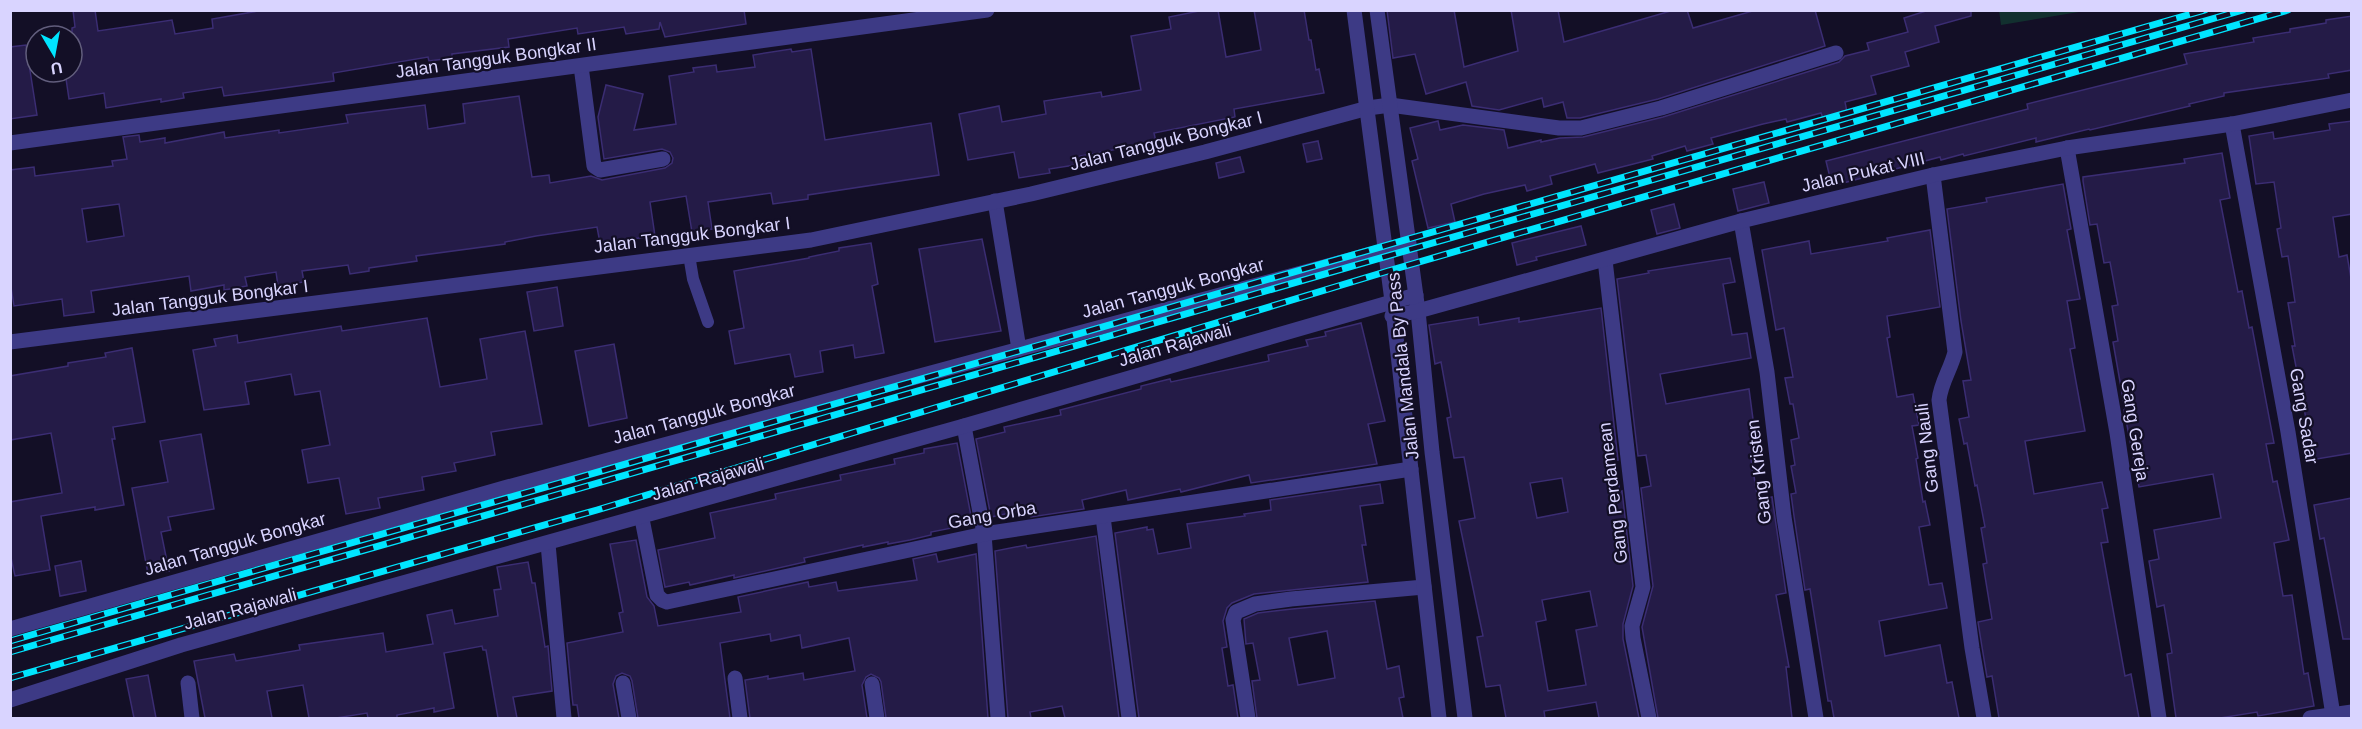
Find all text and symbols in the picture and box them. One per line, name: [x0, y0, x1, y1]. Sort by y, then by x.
north arrow: [24, 24, 84, 84]
street label: Jalan Tangguk Bongkar II: [394, 34, 598, 82]
text: U: [49, 59, 64, 78]
street label: Jalan Tangguk Bongkar I: [1068, 107, 1264, 175]
street label: Jalan Pukat VIII: [1799, 148, 1927, 196]
street label: Jalan Tangguk Bongkar I: [593, 213, 791, 257]
street label: Jalan Tangguk Bongkar: [1080, 254, 1266, 322]
street label: Jalan Mandala By Pass: [1383, 271, 1423, 461]
street label: Jalan Tangguk Bongkar I: [111, 276, 309, 320]
street label: Jalan Rajawali: [1116, 319, 1234, 371]
street label: Gang Sadar: [2286, 366, 2322, 466]
street label: Gang Gereja: [2117, 378, 2153, 483]
street label: Jalan Tangguk Bongkar: [611, 380, 797, 448]
street label: Gang Nauli: [1912, 402, 1942, 494]
street label: Gang Kristen: [1743, 419, 1775, 525]
street label: Gang Perdamean: [1594, 421, 1632, 565]
street label: Jalan Rajawali: [649, 453, 767, 505]
street label: Gang Orba: [946, 497, 1039, 533]
street label: Jalan Tangguk Bongkar: [142, 509, 328, 579]
street label: Jalan Rajawali: [181, 584, 299, 634]

